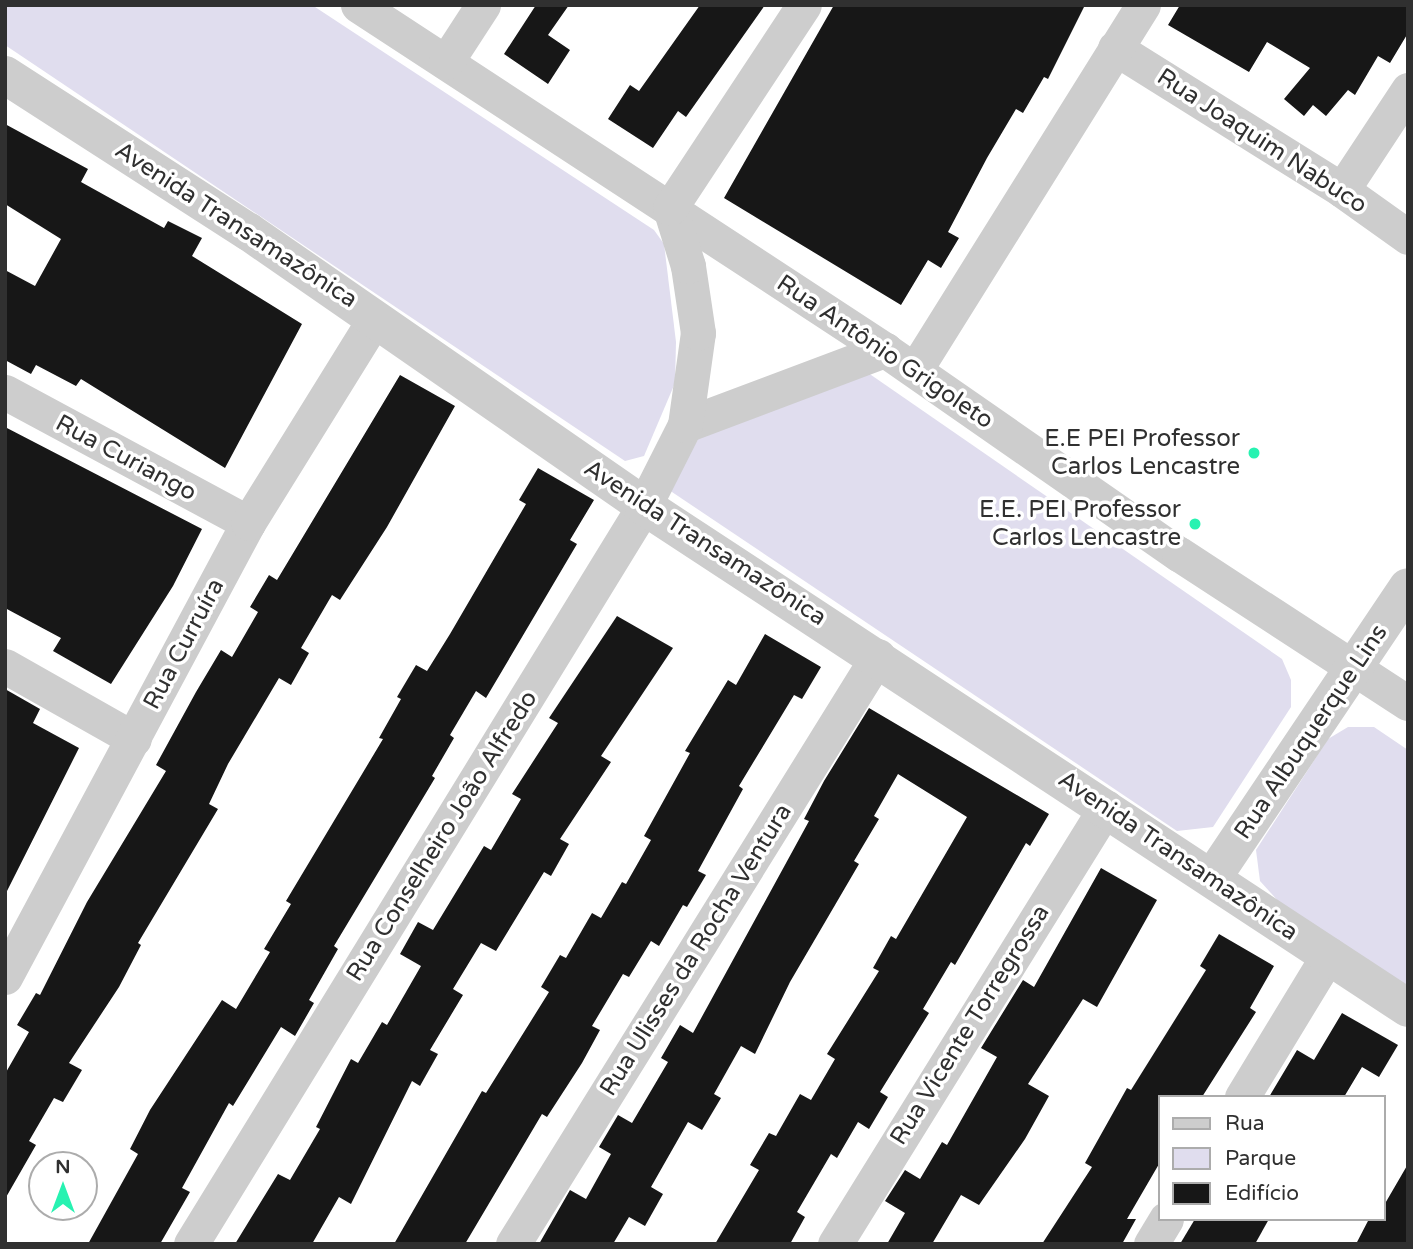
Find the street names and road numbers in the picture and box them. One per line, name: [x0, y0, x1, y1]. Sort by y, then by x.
street label: Rua Joaquim Nabuco: [1152, 62, 1372, 220]
street label: Avenida Transamazônica: [109, 136, 363, 314]
street label: Rua Antônio Grigoleto: [771, 269, 999, 435]
street label: Rua Curiango: [51, 409, 201, 507]
street label: Avenida Transamazônica: [578, 454, 832, 632]
street label: Rua Curruíra: [137, 574, 231, 714]
street label: Rua Albuquerque Lins: [1228, 619, 1394, 845]
street label: Rua Conselheiro João Alfredo: [340, 685, 544, 987]
street label: Avenida Transamazônica: [1053, 765, 1303, 947]
street label: Rua Ulisses da Rocha Ventura: [594, 799, 798, 1101]
street label: Rua Vicente Torregrossa: [884, 900, 1056, 1150]

